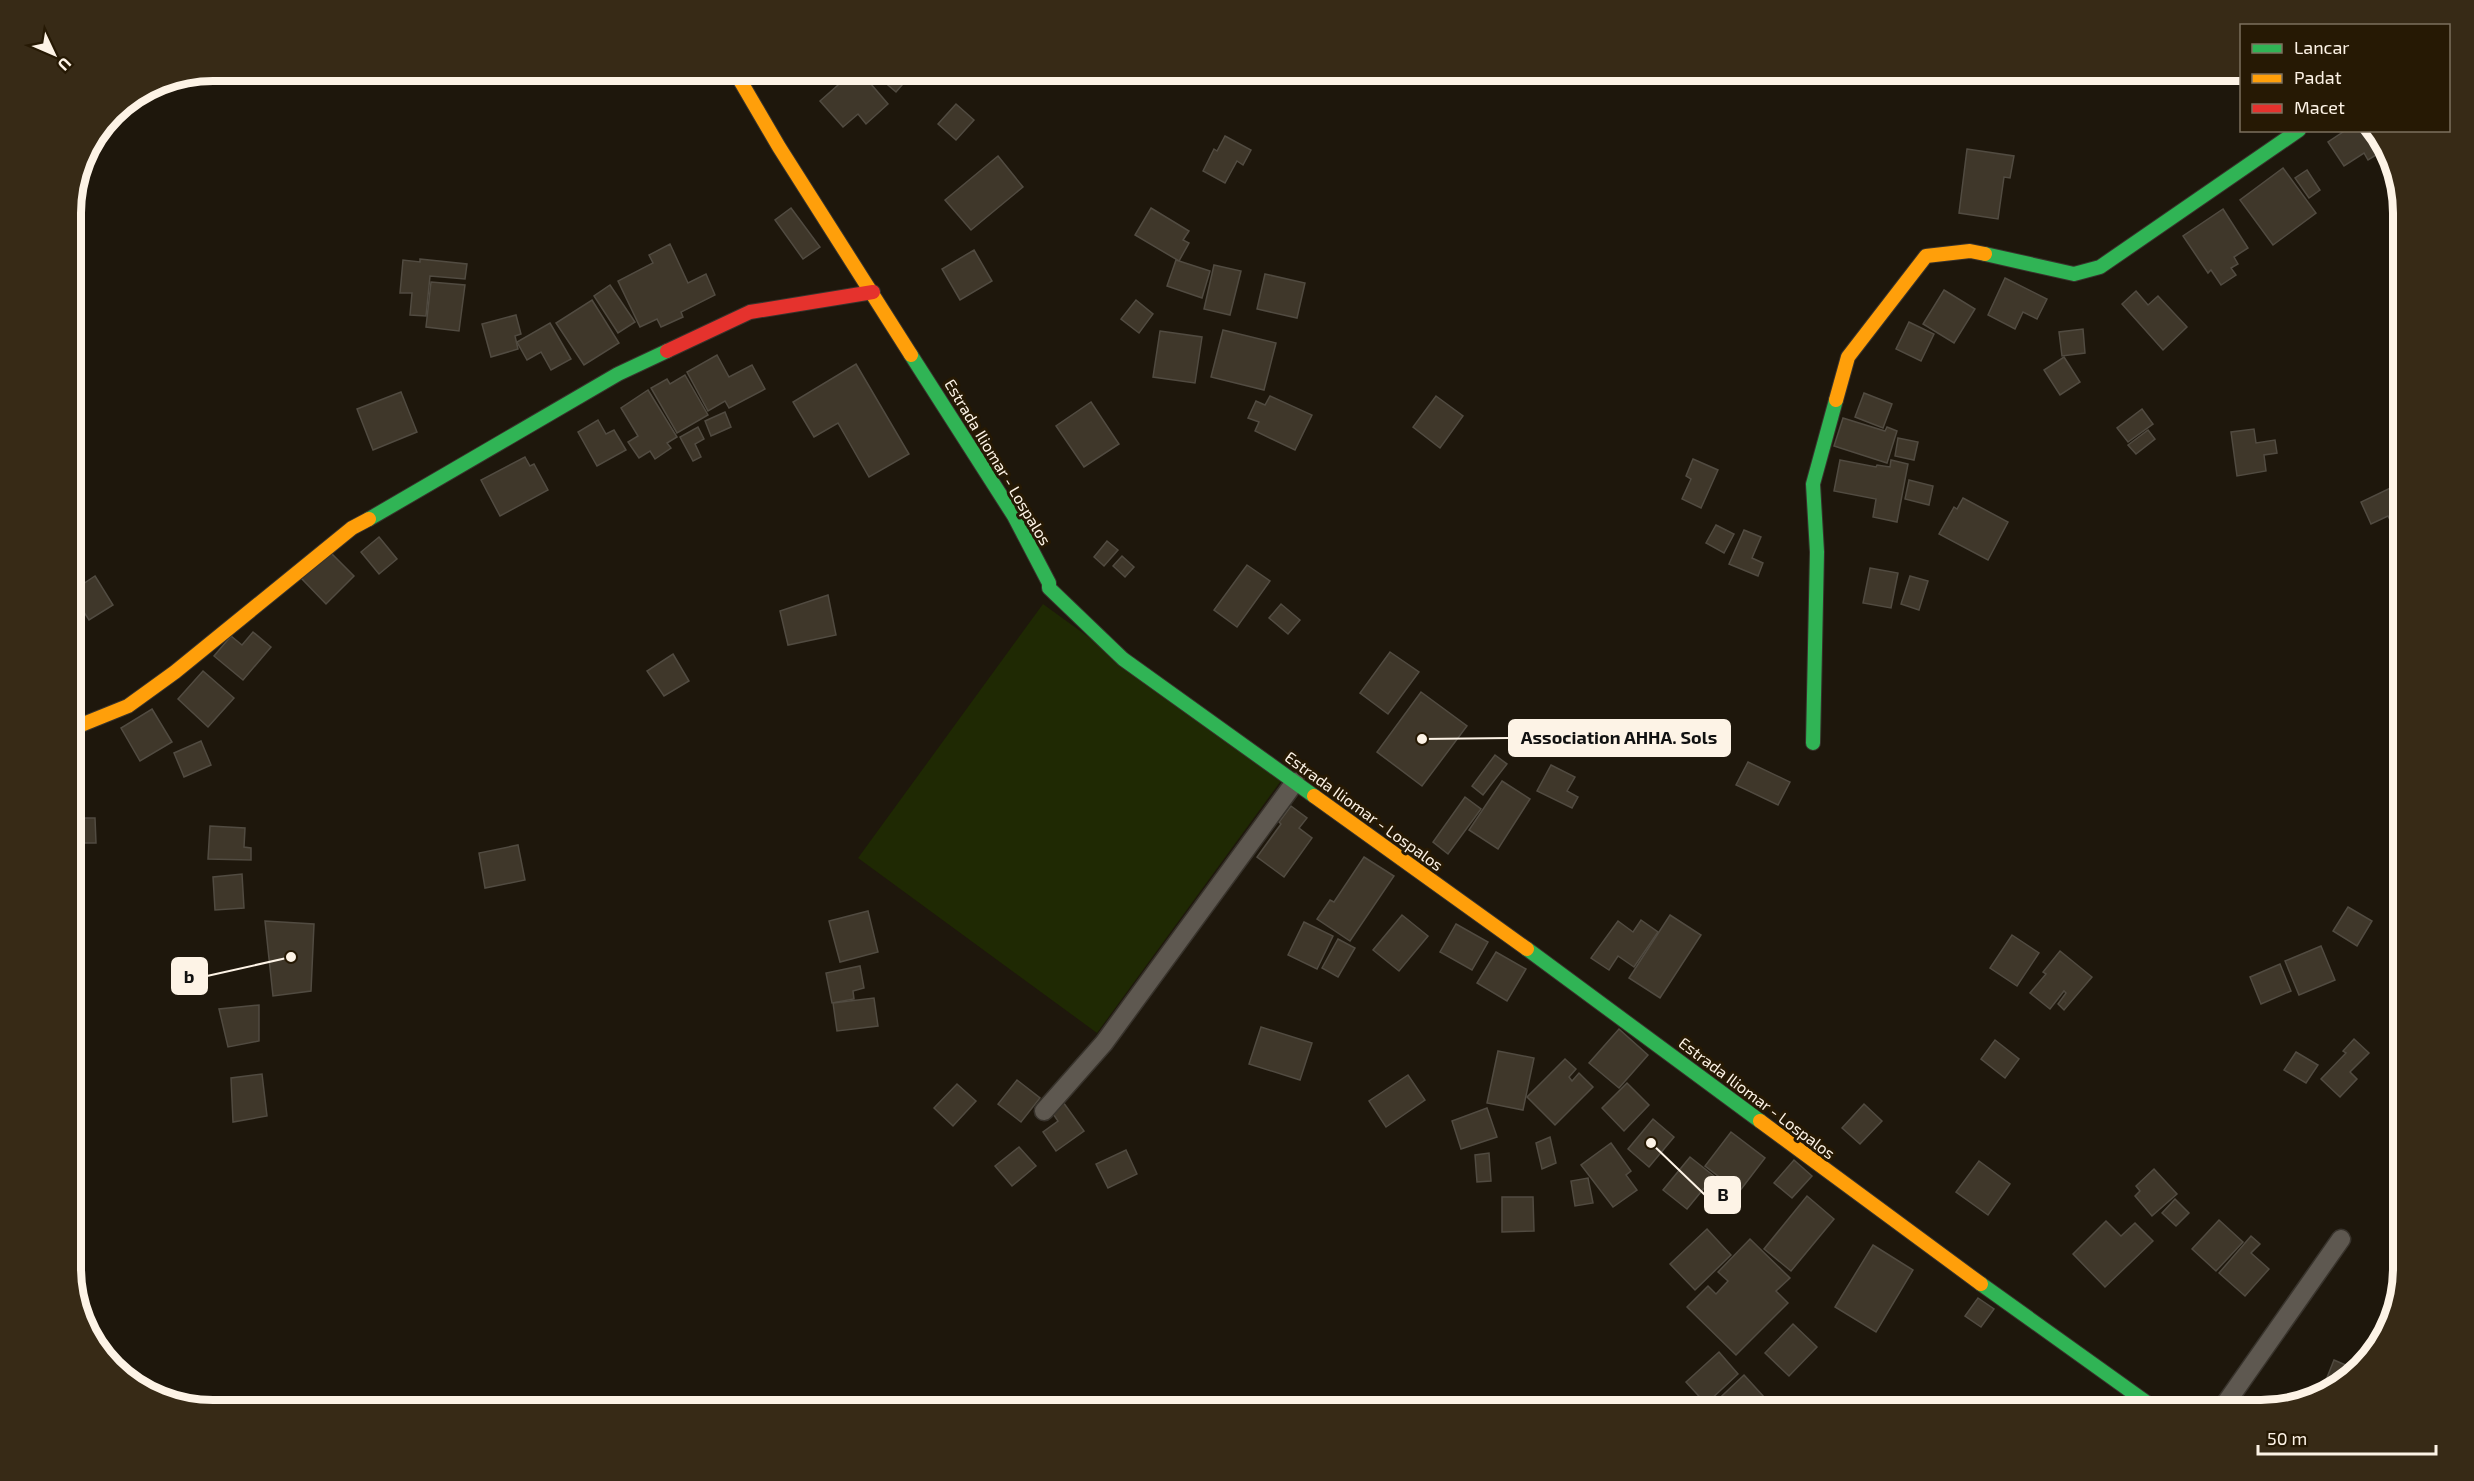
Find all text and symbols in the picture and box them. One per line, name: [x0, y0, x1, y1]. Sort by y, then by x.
north arrow: [24, 24, 84, 84]
legend: [2240, 24, 2450, 132]
text: Lancar: [2294, 36, 2350, 58]
text: U: [55, 54, 76, 75]
text: Padat: [2294, 66, 2342, 88]
text: Macet: [2294, 96, 2345, 118]
street label: Estrada Iliomar - Lospalos: [941, 375, 1056, 548]
callout: Association AHHA. Sols: [1509, 720, 1730, 756]
text: Association AHHA. Sols: [1521, 726, 1717, 748]
street label: Estrada Iliomar - Lospalos: [1282, 747, 1447, 874]
callout: b: [172, 958, 207, 994]
text: b: [184, 965, 194, 987]
street label: Estrada Iliomar - Lospalos: [1675, 1033, 1839, 1163]
callout: B: [1705, 1177, 1740, 1213]
text: B: [1717, 1183, 1729, 1205]
scale bar: [2258, 1418, 2436, 1456]
text: 50 m: [2267, 1427, 2307, 1449]

